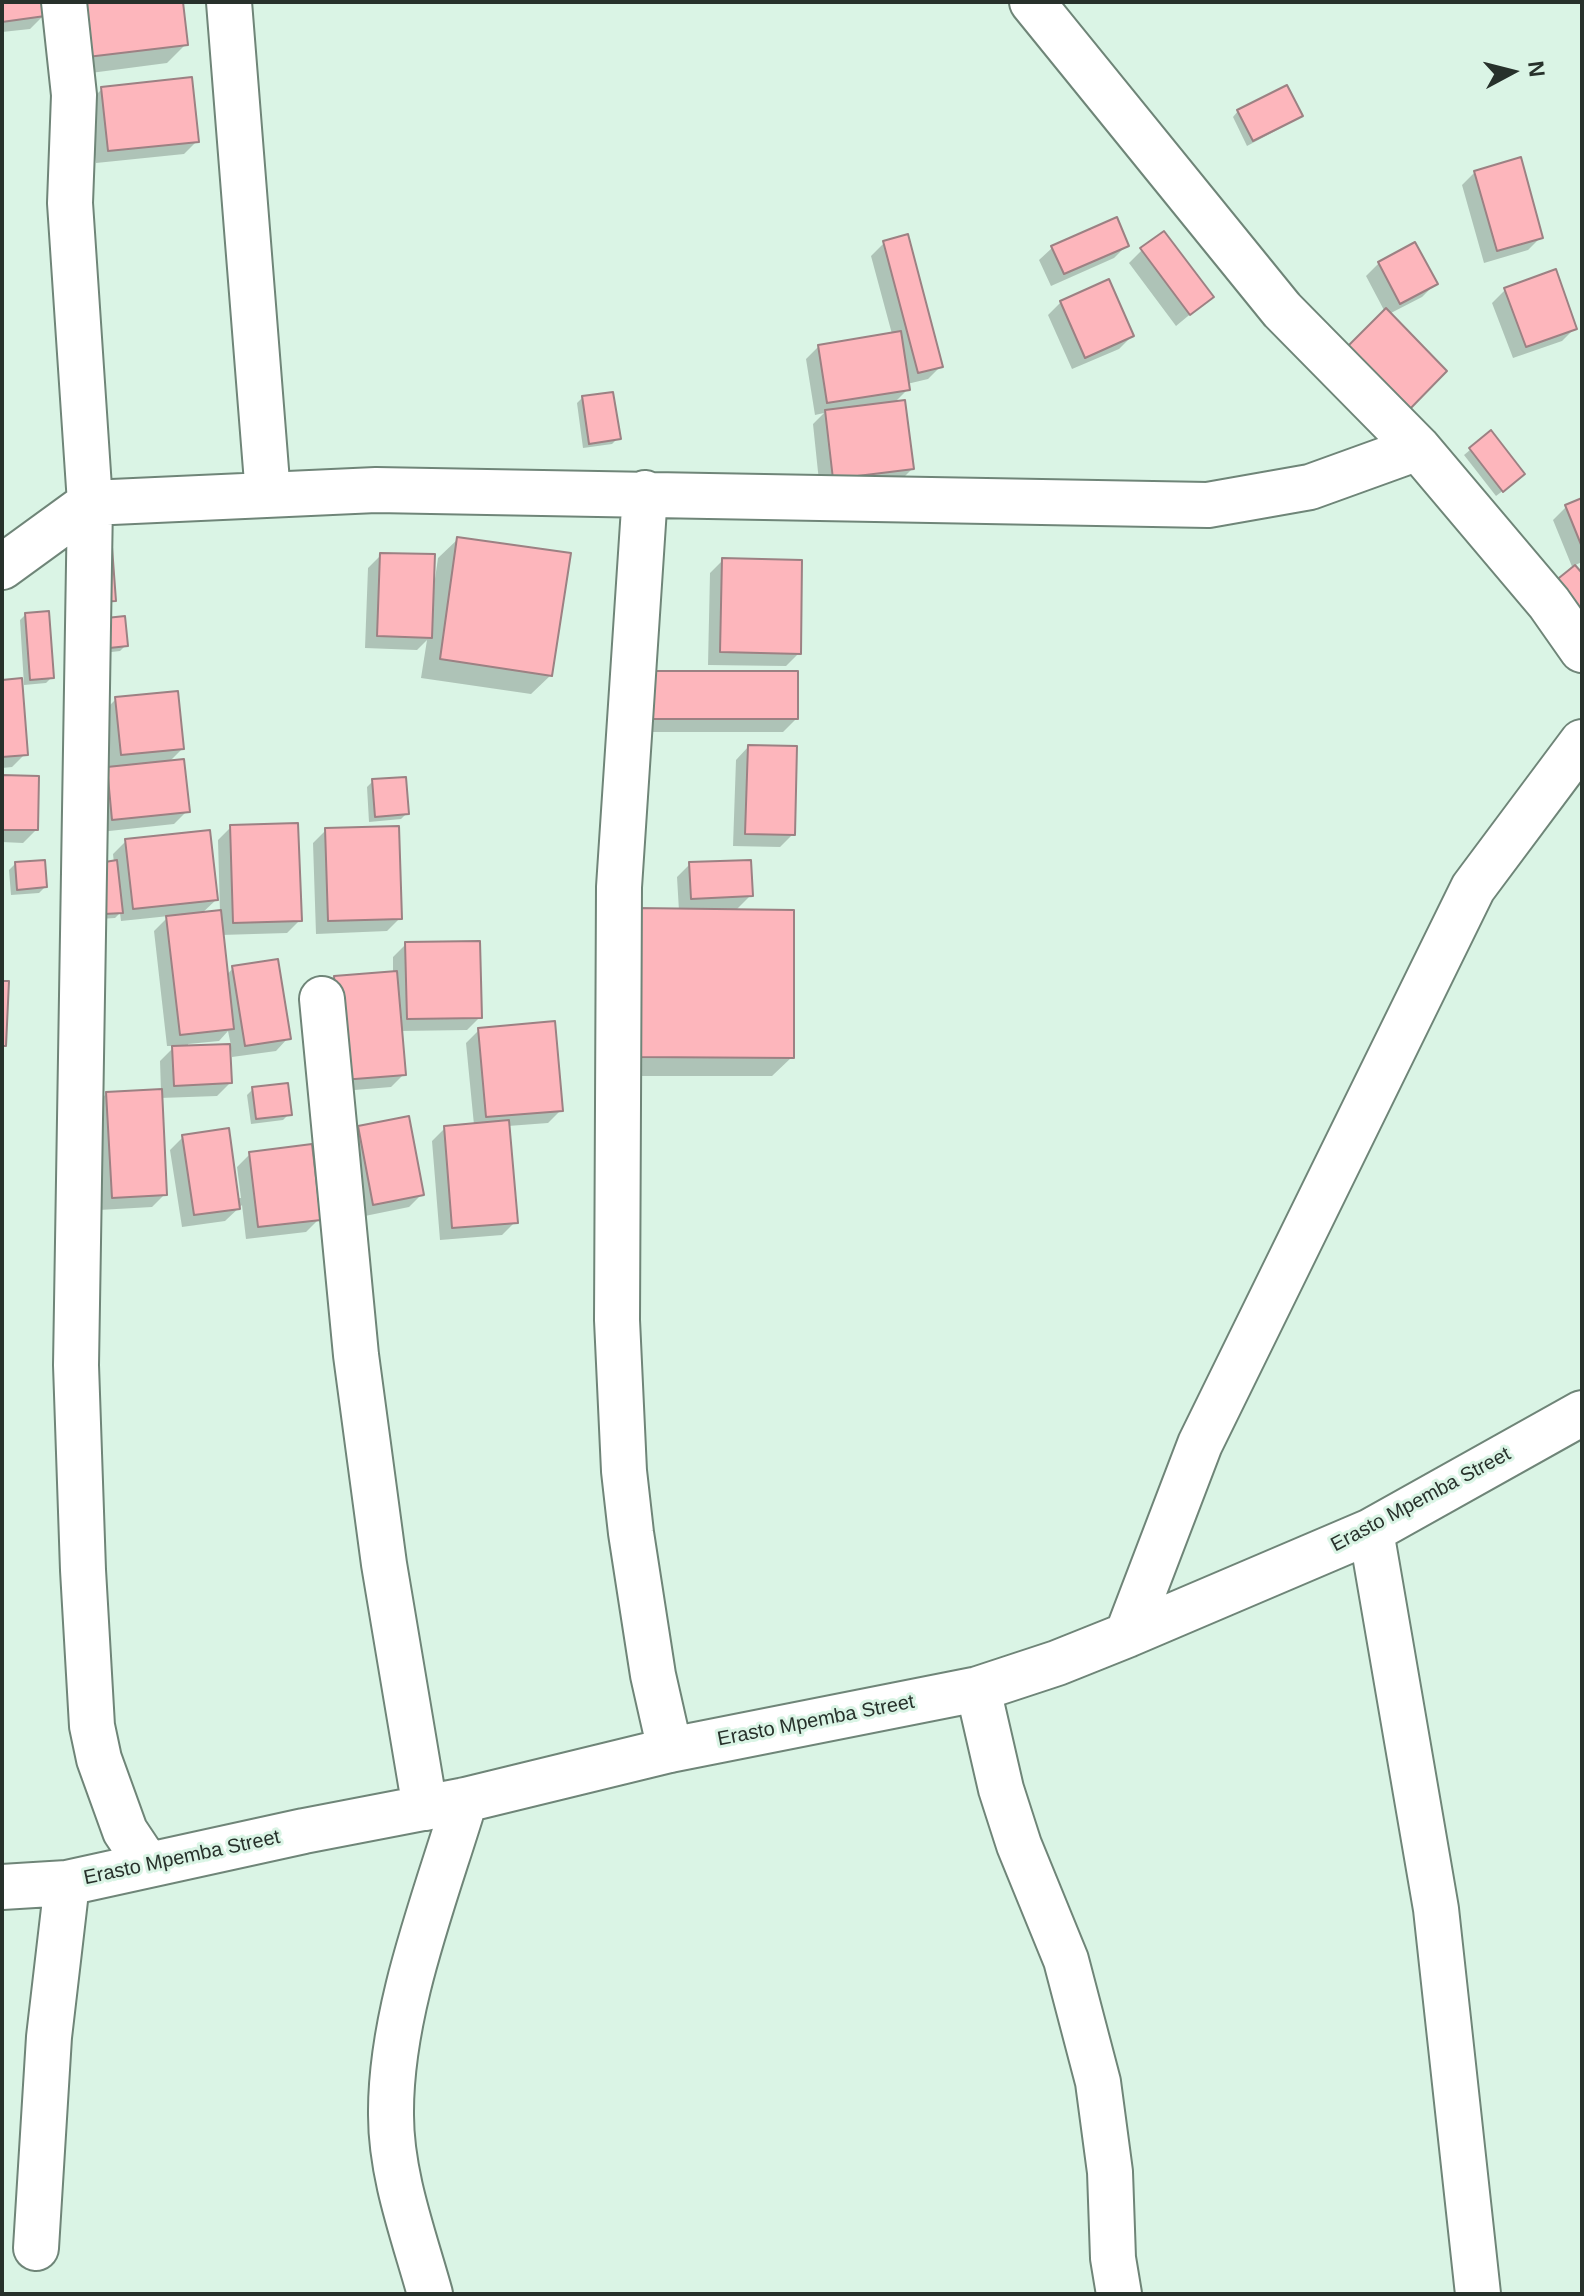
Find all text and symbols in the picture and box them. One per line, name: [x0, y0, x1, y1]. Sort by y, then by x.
north arrow: [1472, 32, 1552, 112]
text: N: [1523, 60, 1550, 78]
street label: Erasto Mpemba Street: [1327, 1442, 1515, 1558]
street label: Erasto Mpemba Street: [716, 1690, 916, 1752]
street label: Erasto Mpemba Street: [82, 1825, 282, 1891]

